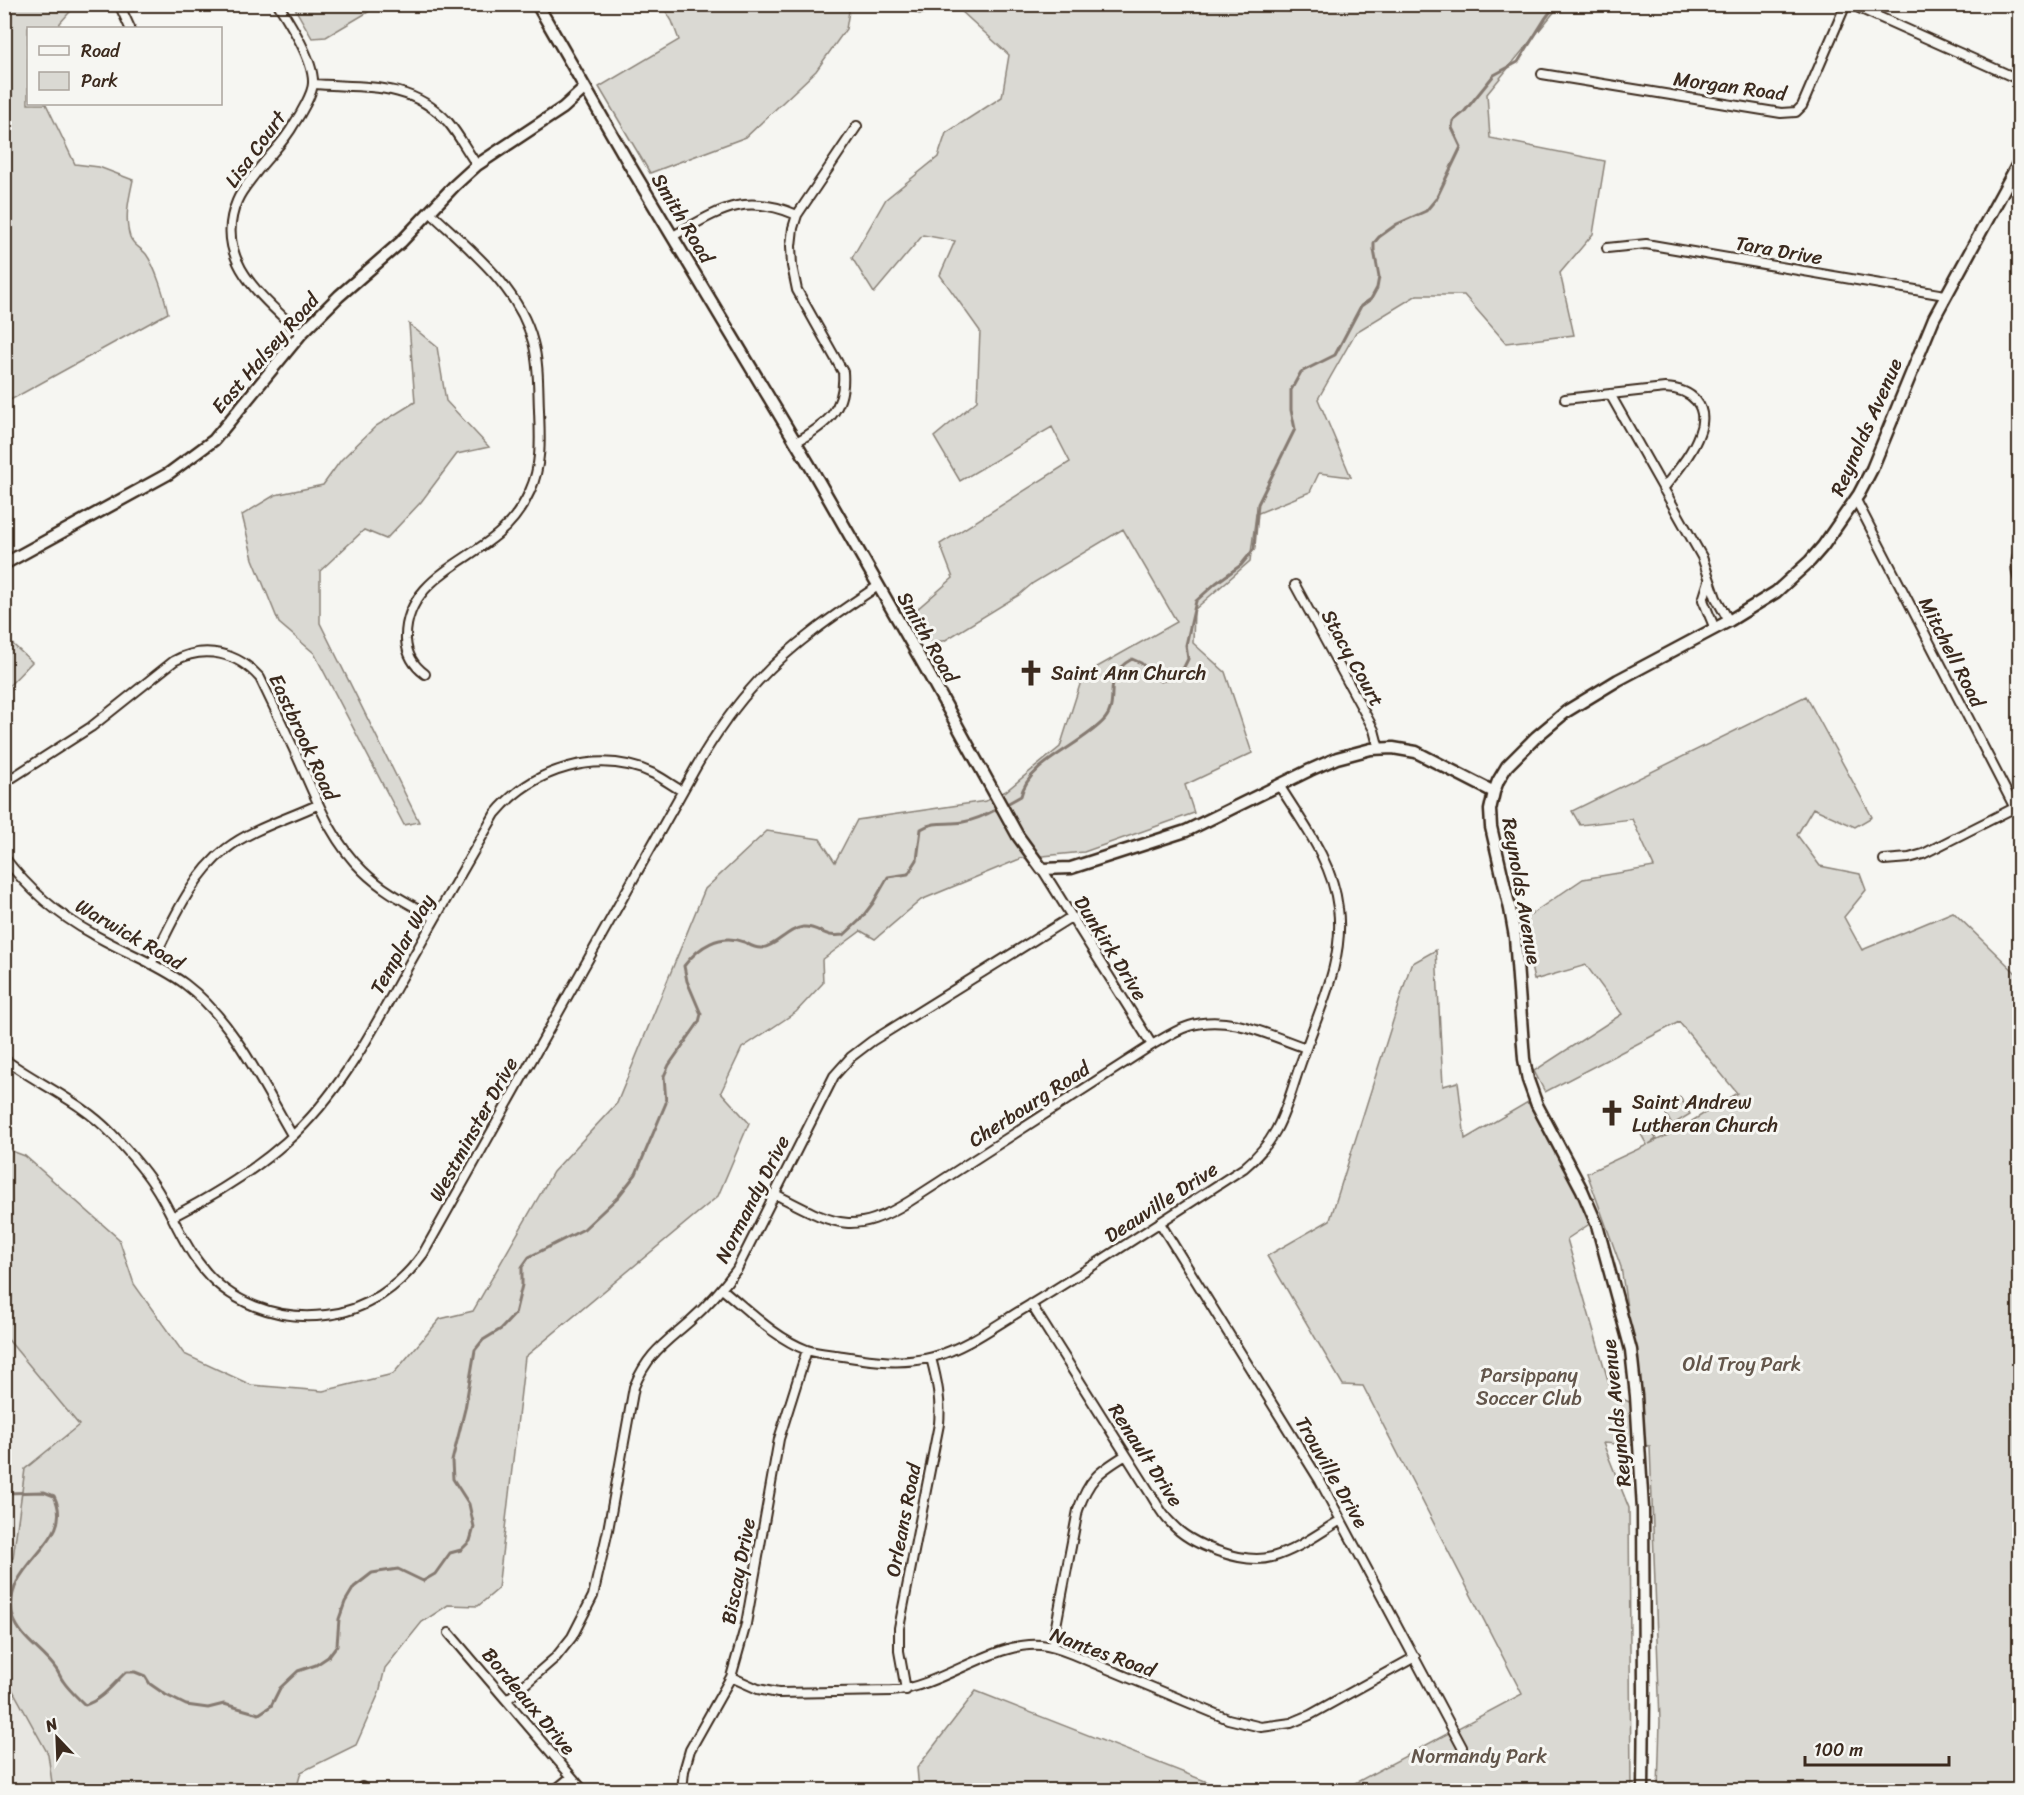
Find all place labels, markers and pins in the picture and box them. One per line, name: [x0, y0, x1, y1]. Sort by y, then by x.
place label: Saint Ann Church: [1051, 656, 1206, 691]
church icon: Saint Ann Church: [1016, 658, 1046, 688]
place label: Saint Andrew Lutheran Church: [1632, 1085, 1778, 1143]
church icon: Saint Andrew Lutheran Church: [1597, 1098, 1627, 1128]

